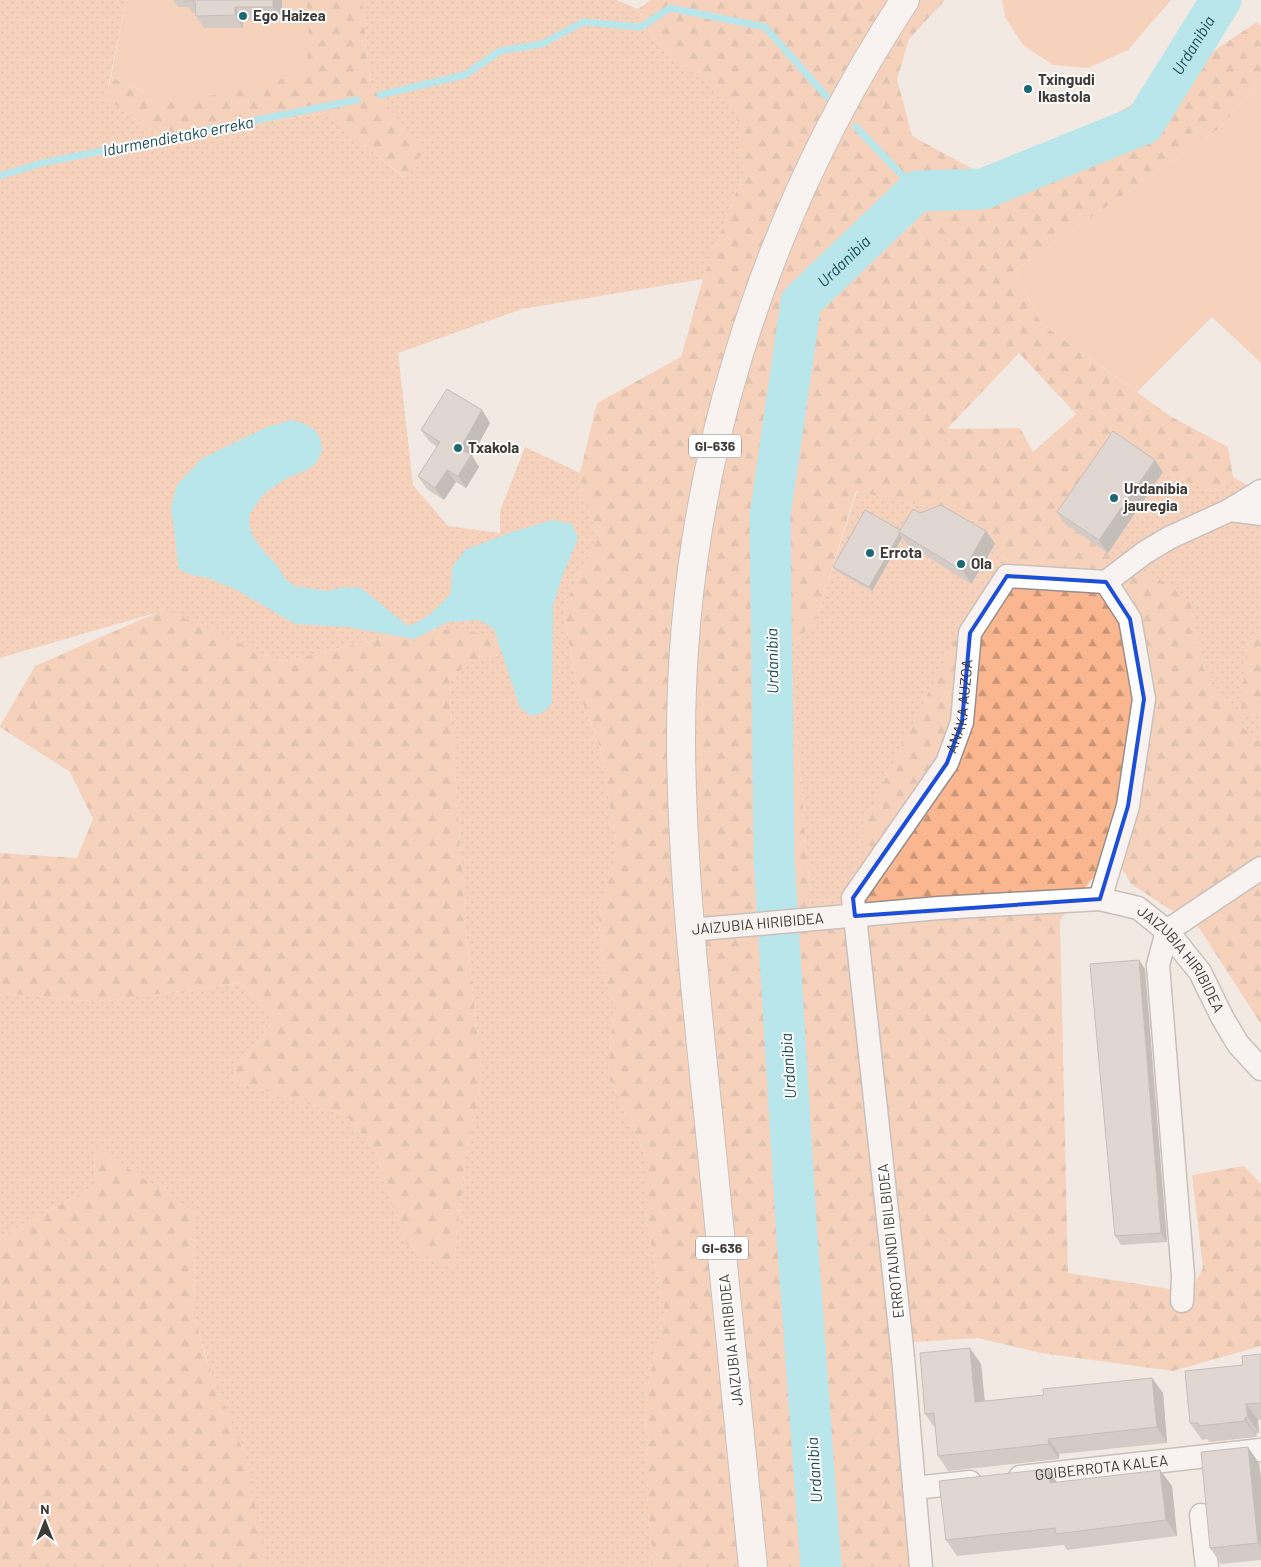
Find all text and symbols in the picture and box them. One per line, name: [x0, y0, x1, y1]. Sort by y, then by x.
place label: Ego Haizea: [253, 6, 326, 24]
marker: Ego Haizea: [237, 10, 249, 22]
water label: Urdanibia: [1167, 12, 1218, 78]
place label: Txingudi Ikastola: [1038, 70, 1095, 105]
marker: Txingudi Ikastola: [1022, 83, 1034, 95]
water label: Idurmendietako erreka: [101, 112, 255, 159]
water label: Urdanibia: [813, 231, 874, 290]
road number: GI-636: [689, 434, 741, 458]
place label: Txakola: [468, 438, 519, 456]
marker: Txakola: [452, 442, 464, 454]
place label: Urdanibia jauregia: [1123, 479, 1188, 514]
marker: Urdanibia jauregia: [1108, 492, 1120, 504]
place label: Errota: [880, 543, 922, 561]
marker: Errota: [864, 547, 876, 559]
place label: Ola: [971, 554, 992, 572]
marker: Ola: [955, 558, 967, 570]
water label: Urdanibia: [761, 628, 782, 694]
street label: ANAKA AUZOA: [941, 658, 976, 755]
street label: JAIZUBIA HIRIBIDEA: [1134, 901, 1228, 1015]
street label: JAIZUBIA HIRIBIDEA: [691, 908, 824, 938]
water label: Urdanibia: [776, 1033, 799, 1100]
street label: ERROTAUNDI IBILBIDEA: [873, 1163, 907, 1319]
road number: GI-636: [696, 1236, 748, 1260]
street label: JAIZUBIA HIRIBIDEA: [714, 1273, 746, 1407]
water label: Urdanibia: [802, 1437, 825, 1504]
street label: GOIBERROTA KALEA: [1034, 1450, 1169, 1483]
north arrow: [20, 1497, 70, 1547]
text: N: [40, 1500, 50, 1517]

